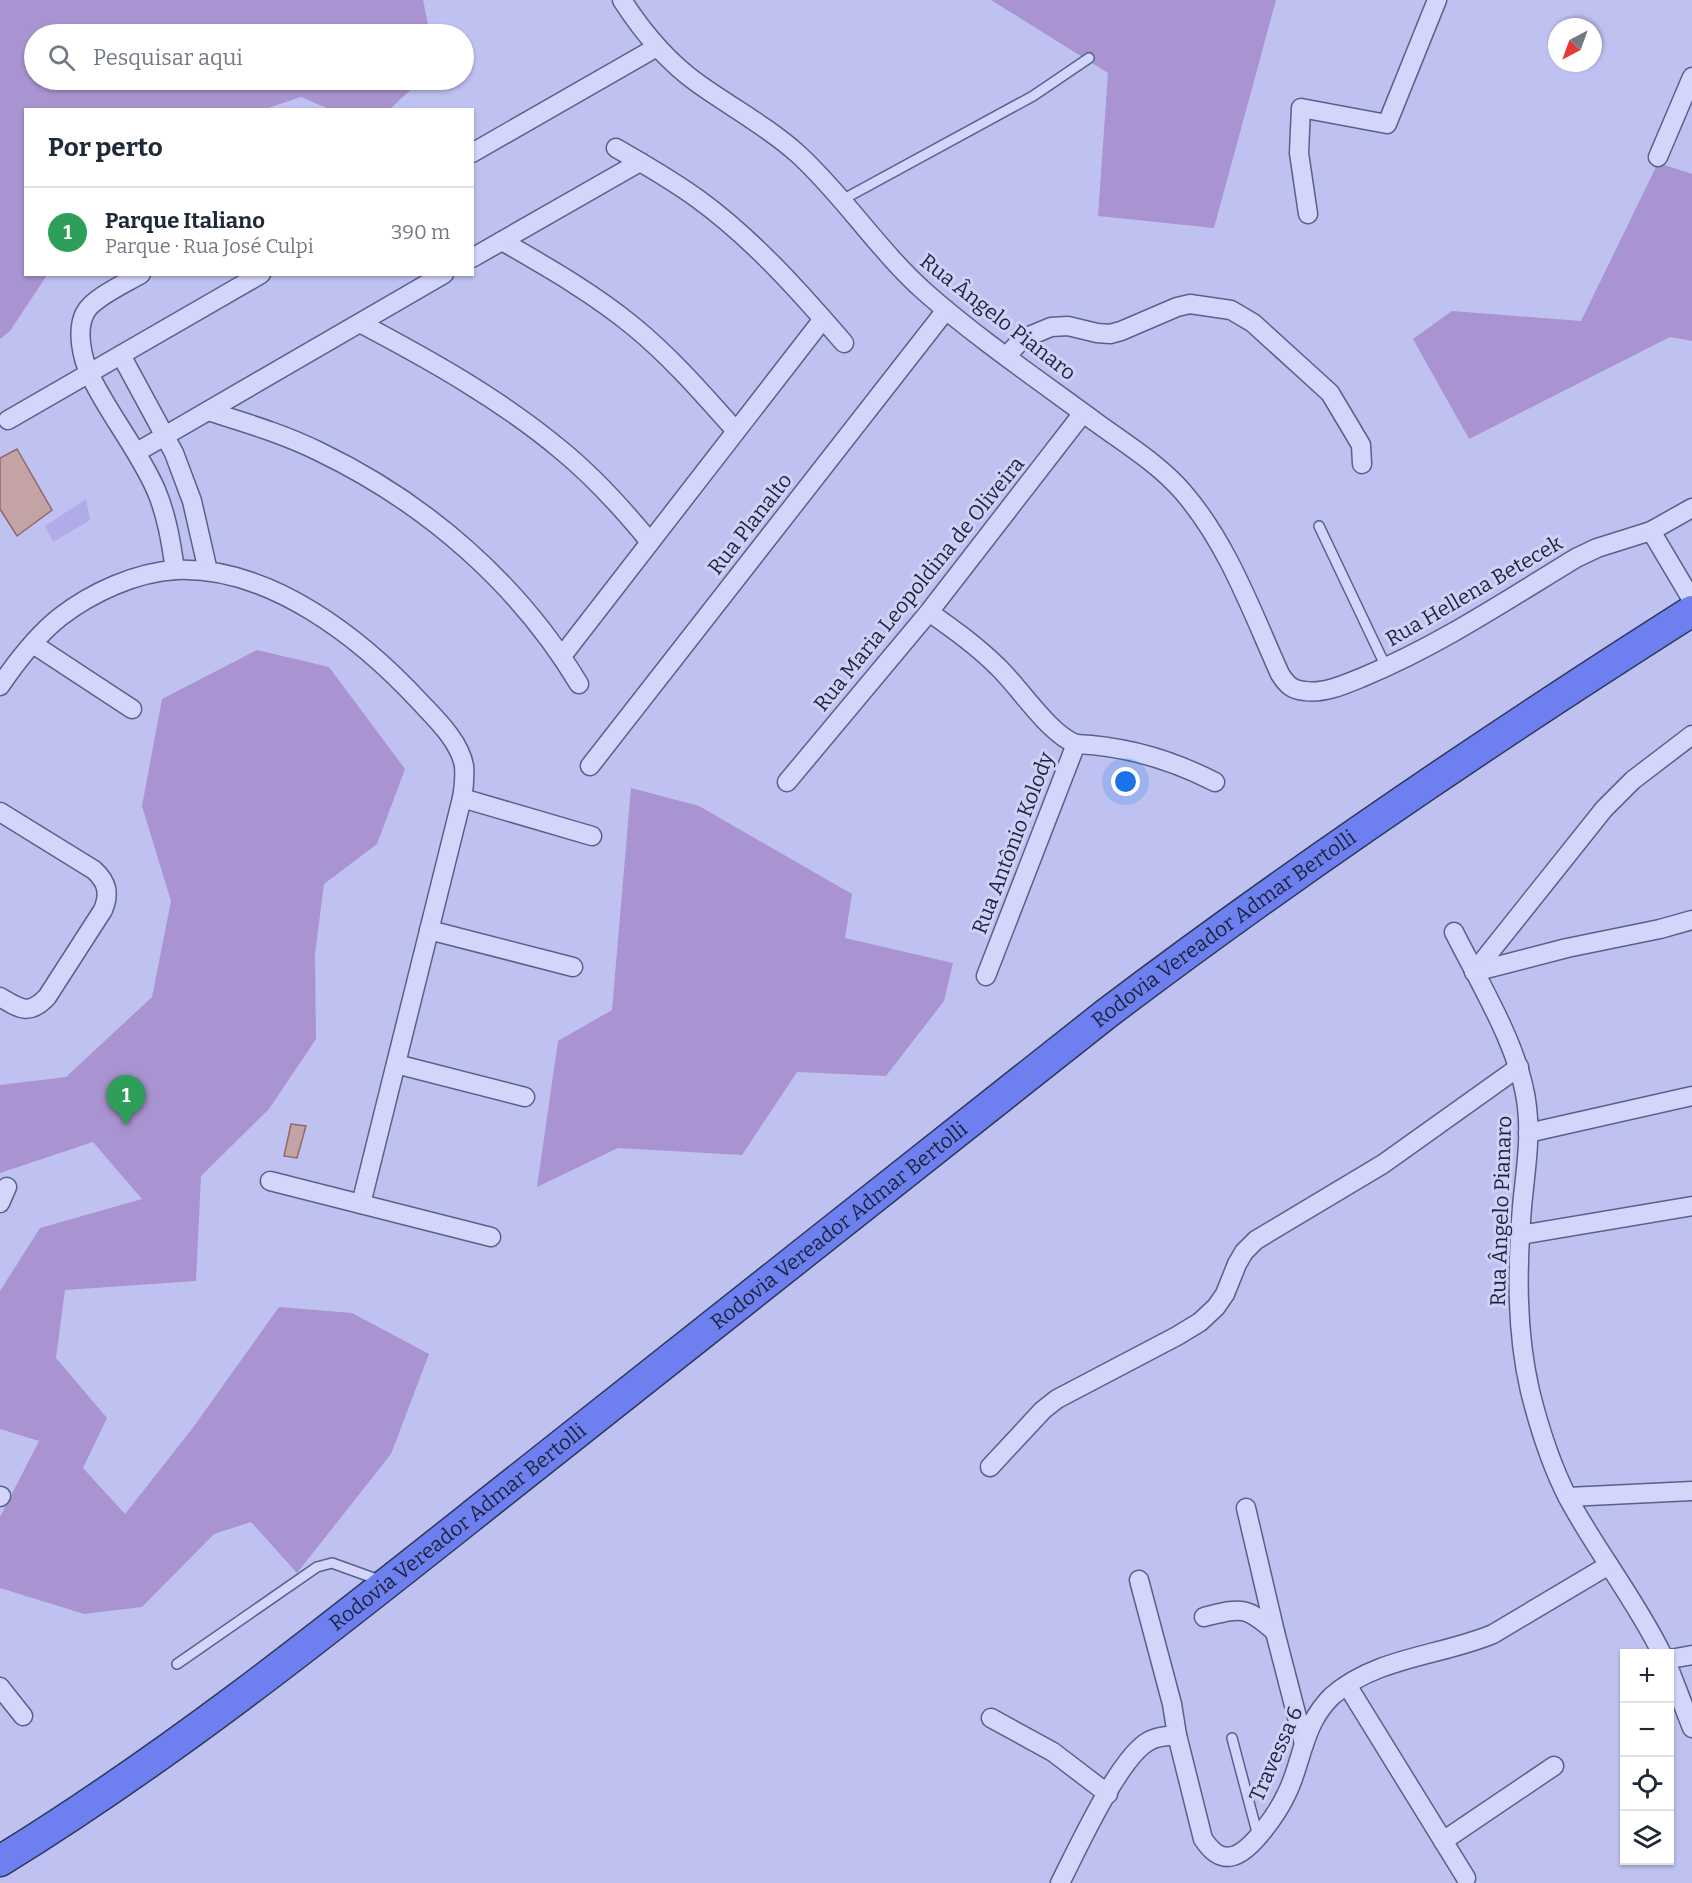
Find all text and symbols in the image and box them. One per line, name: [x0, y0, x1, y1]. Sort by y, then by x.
north arrow: [1548, 18, 1602, 72]
search box: [24, 24, 474, 90]
icon: search: [45, 41, 78, 74]
text: Pesquisar aqui: [93, 44, 243, 71]
text: Por perto: [48, 132, 163, 163]
text: Parque Italiano: [105, 207, 265, 234]
text: 1: [63, 220, 72, 244]
text: 390 m: [391, 220, 450, 244]
text: Parque · Rua José Culpi: [105, 234, 314, 258]
street label: Rua Ângelo Pianaro: [915, 248, 1081, 386]
street label: Rua Maria Leopoldina de Oliveira: [808, 451, 1030, 717]
street label: Rua Planalto: [702, 468, 798, 580]
street label: Rua Hellena Betecek: [1381, 530, 1567, 652]
street label: Rua Antônio Kolody: [966, 748, 1060, 938]
your location: [1111, 767, 1140, 796]
street label: Rodovia Vereador Admar Bertolli: [1086, 824, 1361, 1033]
pin: 1: [106, 1076, 146, 1125]
street label: Rua Ângelo Pianaro: [1485, 1115, 1517, 1307]
street label: Rodovia Vereador Admar Bertolli: [705, 1116, 973, 1335]
street label: Rodovia Vereador Admar Bertolli: [324, 1417, 592, 1636]
map controls: [1620, 1649, 1674, 1865]
button: +: [1620, 1649, 1674, 1703]
street label: Travessa 6: [1243, 1702, 1309, 1806]
button: −: [1620, 1703, 1674, 1757]
button: locate: [1620, 1757, 1674, 1811]
button: layers: [1620, 1811, 1674, 1865]

